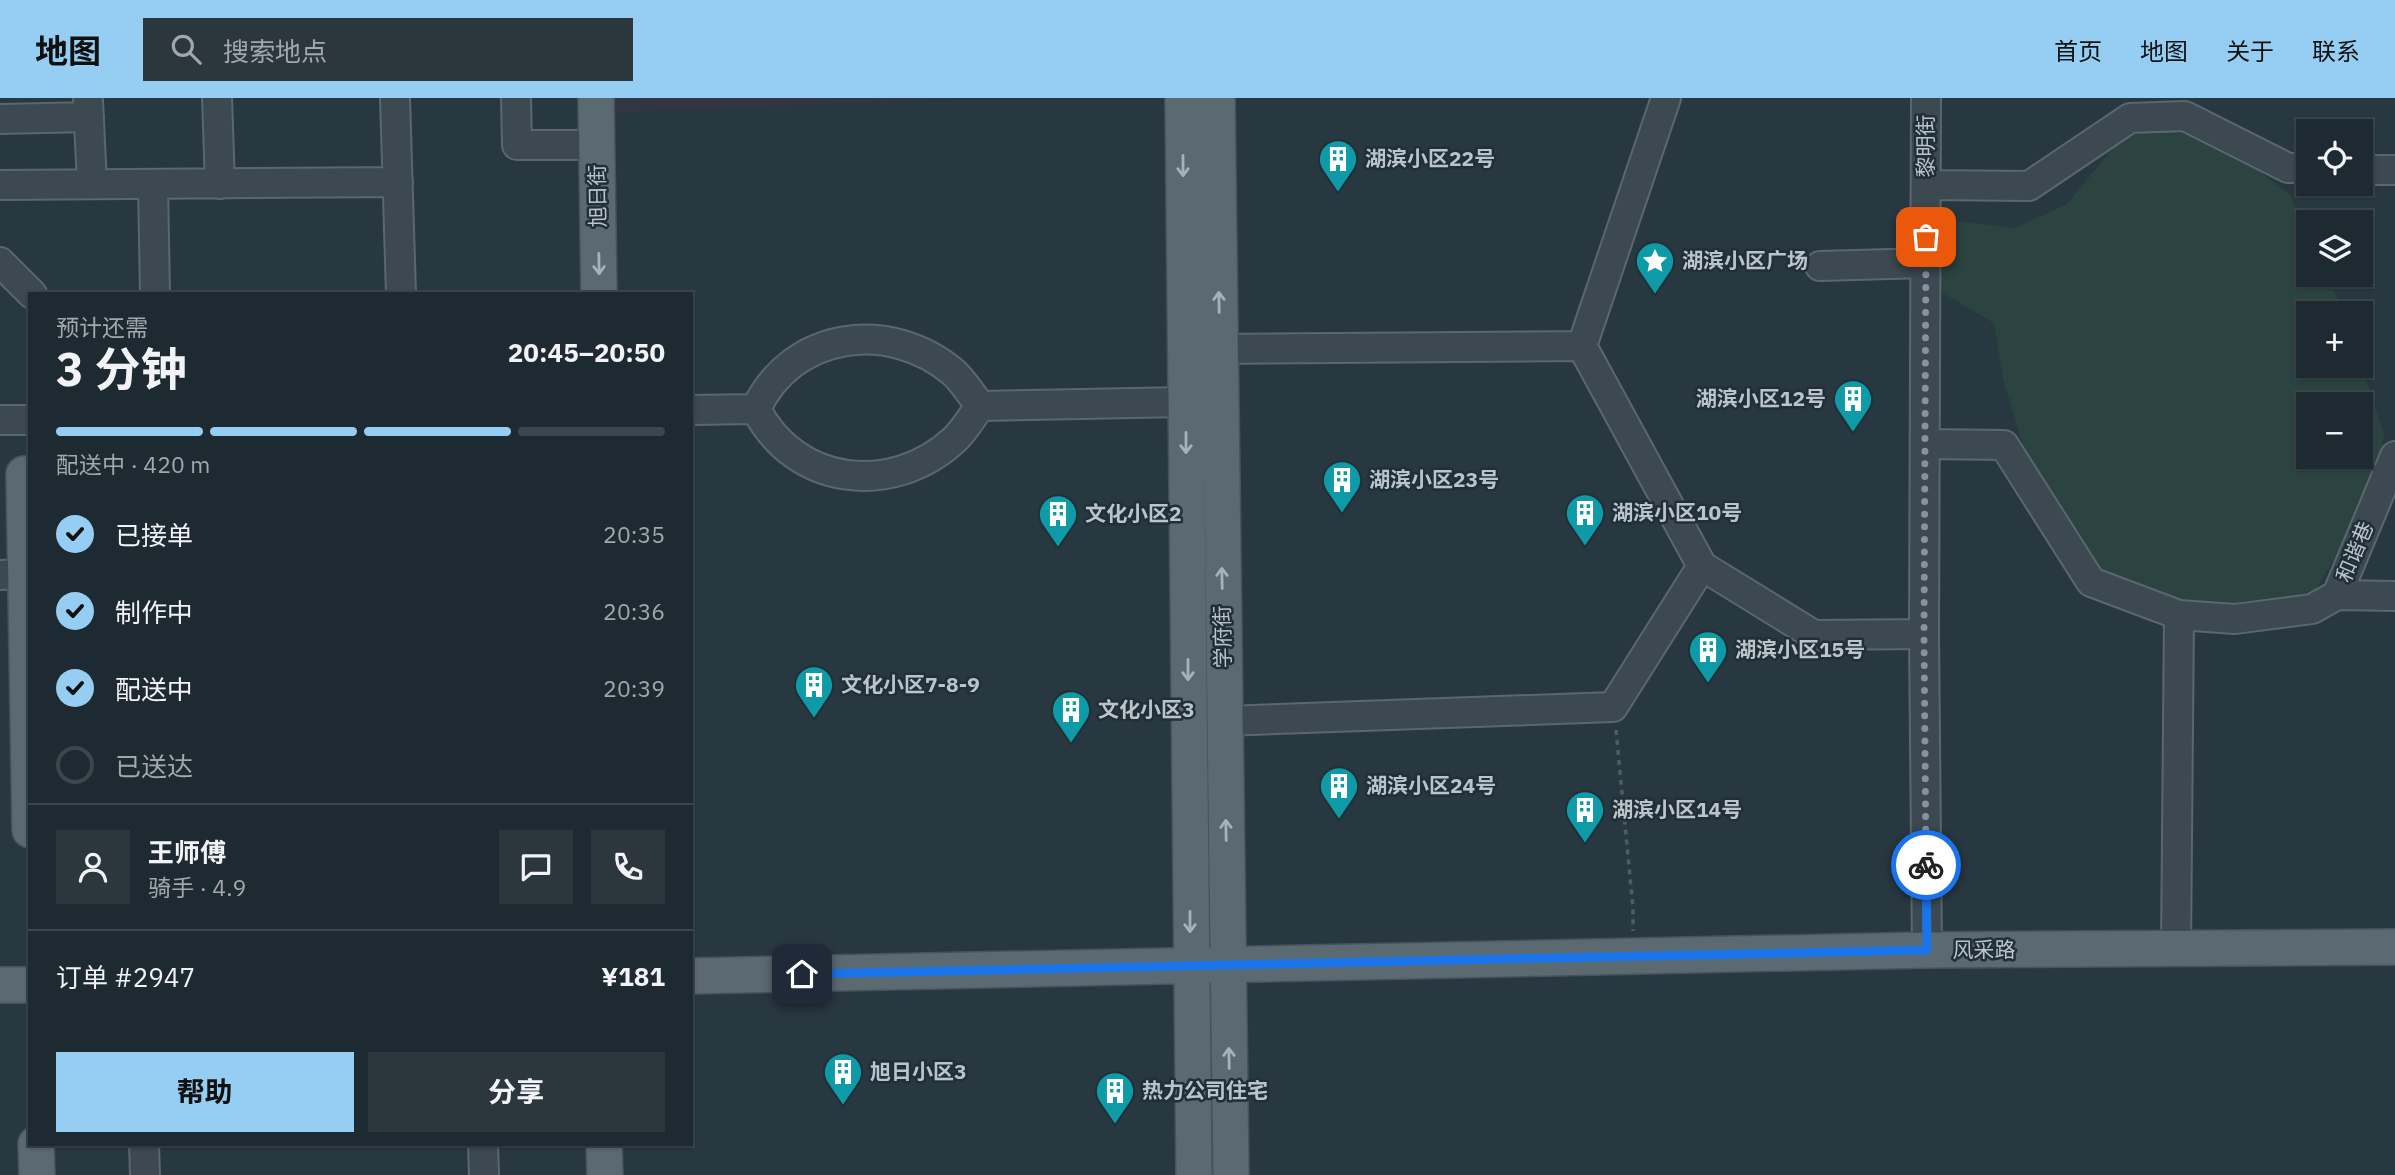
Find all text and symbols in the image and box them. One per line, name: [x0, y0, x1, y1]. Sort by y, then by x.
search box: [143, 18, 633, 81]
text: 地图: [35, 29, 101, 72]
icon: search: [167, 30, 205, 68]
text: 搜索地点: [223, 34, 327, 68]
text: 首页: [2054, 35, 2102, 67]
text: 地图: [2140, 35, 2188, 67]
text: 关于: [2226, 35, 2274, 67]
text: 联系: [2312, 35, 2360, 67]
street label: 黎明街: [1911, 115, 1939, 178]
map controls: [2296, 119, 2373, 469]
button: locate: [2296, 119, 2373, 196]
building icon: 湖滨小区22号: [1317, 138, 1359, 193]
place label: 湖滨小区22号: [1365, 144, 1495, 172]
one-way arrow: [1176, 154, 1190, 177]
street label: 旭日街: [582, 164, 612, 228]
pin: [1896, 207, 1956, 267]
button: layers: [2296, 210, 2373, 287]
icon: bag: [1907, 218, 1945, 256]
place icon: 湖滨小区广场: [1634, 240, 1676, 295]
place label: 湖滨小区广场: [1682, 246, 1808, 274]
one-way arrow: [592, 252, 605, 275]
one-way arrow: [1212, 291, 1226, 314]
button: +: [2296, 301, 2373, 378]
text: 预计还需: [56, 312, 148, 342]
text: 20:45–20:50: [508, 335, 665, 369]
text: 3 分钟: [56, 339, 186, 399]
building icon: 湖滨小区12号: [1832, 378, 1874, 433]
place label: 湖滨小区12号: [1696, 384, 1826, 412]
button: −: [2296, 392, 2373, 469]
one-way arrow: [1179, 431, 1193, 454]
text: 配送中 · 420 m: [56, 449, 210, 479]
building icon: 湖滨小区23号: [1321, 459, 1363, 514]
place label: 湖滨小区23号: [1369, 465, 1499, 493]
building icon: 湖滨小区10号: [1564, 492, 1606, 547]
building icon: 文化小区2: [1037, 493, 1079, 548]
place label: 湖滨小区10号: [1612, 498, 1742, 526]
place label: 文化小区2: [1085, 499, 1182, 527]
icon: check: [56, 515, 94, 553]
street label: 和谐巷: [2329, 517, 2379, 586]
text: 已接单: [115, 518, 193, 552]
text: 20:35: [603, 519, 665, 549]
one-way arrow: [1216, 567, 1229, 590]
icon: check: [56, 592, 94, 630]
text: 制作中: [115, 595, 193, 629]
text: 20:36: [603, 596, 665, 626]
street label: 学府街: [1207, 605, 1237, 669]
building icon: 湖滨小区15号: [1687, 629, 1729, 684]
place label: 湖滨小区15号: [1735, 635, 1865, 663]
one-way arrow: [1181, 658, 1195, 681]
building icon: 文化小区7-8-9: [793, 664, 835, 719]
icon: check: [56, 669, 94, 707]
place label: 文化小区7-8-9: [841, 670, 980, 698]
text: 配送中: [115, 672, 193, 706]
text: 20:39: [603, 673, 665, 703]
building icon: 文化小区3: [1050, 689, 1092, 744]
place label: 文化小区3: [1098, 695, 1195, 723]
text: 已送达: [115, 749, 193, 783]
building icon: 湖滨小区24号: [1318, 765, 1360, 820]
place label: 湖滨小区24号: [1366, 771, 1496, 799]
building icon: 湖滨小区14号: [1564, 789, 1606, 844]
place label: 湖滨小区14号: [1612, 795, 1742, 823]
one-way arrow: [1219, 819, 1233, 842]
button: person: [56, 830, 130, 904]
button: chat: [499, 830, 573, 904]
button: phone: [591, 830, 665, 904]
courier: [1891, 830, 1961, 900]
text: 王师傅: [148, 835, 226, 869]
icon: bike: [1907, 846, 1945, 884]
text: 骑手 · 4.9: [148, 872, 246, 902]
one-way arrow: [1183, 910, 1197, 933]
street label: 风采路: [1953, 935, 2016, 963]
pin: [772, 944, 832, 1004]
icon: home: [783, 955, 821, 993]
text: ¥181: [601, 959, 665, 993]
text: 订单 #2947: [56, 960, 195, 994]
one-way arrow: [1222, 1047, 1236, 1070]
building icon: 旭日小区3: [822, 1051, 864, 1106]
button: 帮助: [56, 1052, 354, 1132]
button: 分享: [368, 1052, 665, 1132]
place label: 旭日小区3: [870, 1057, 967, 1085]
building icon: 热力公司住宅: [1094, 1070, 1136, 1125]
place label: 热力公司住宅: [1142, 1076, 1268, 1104]

